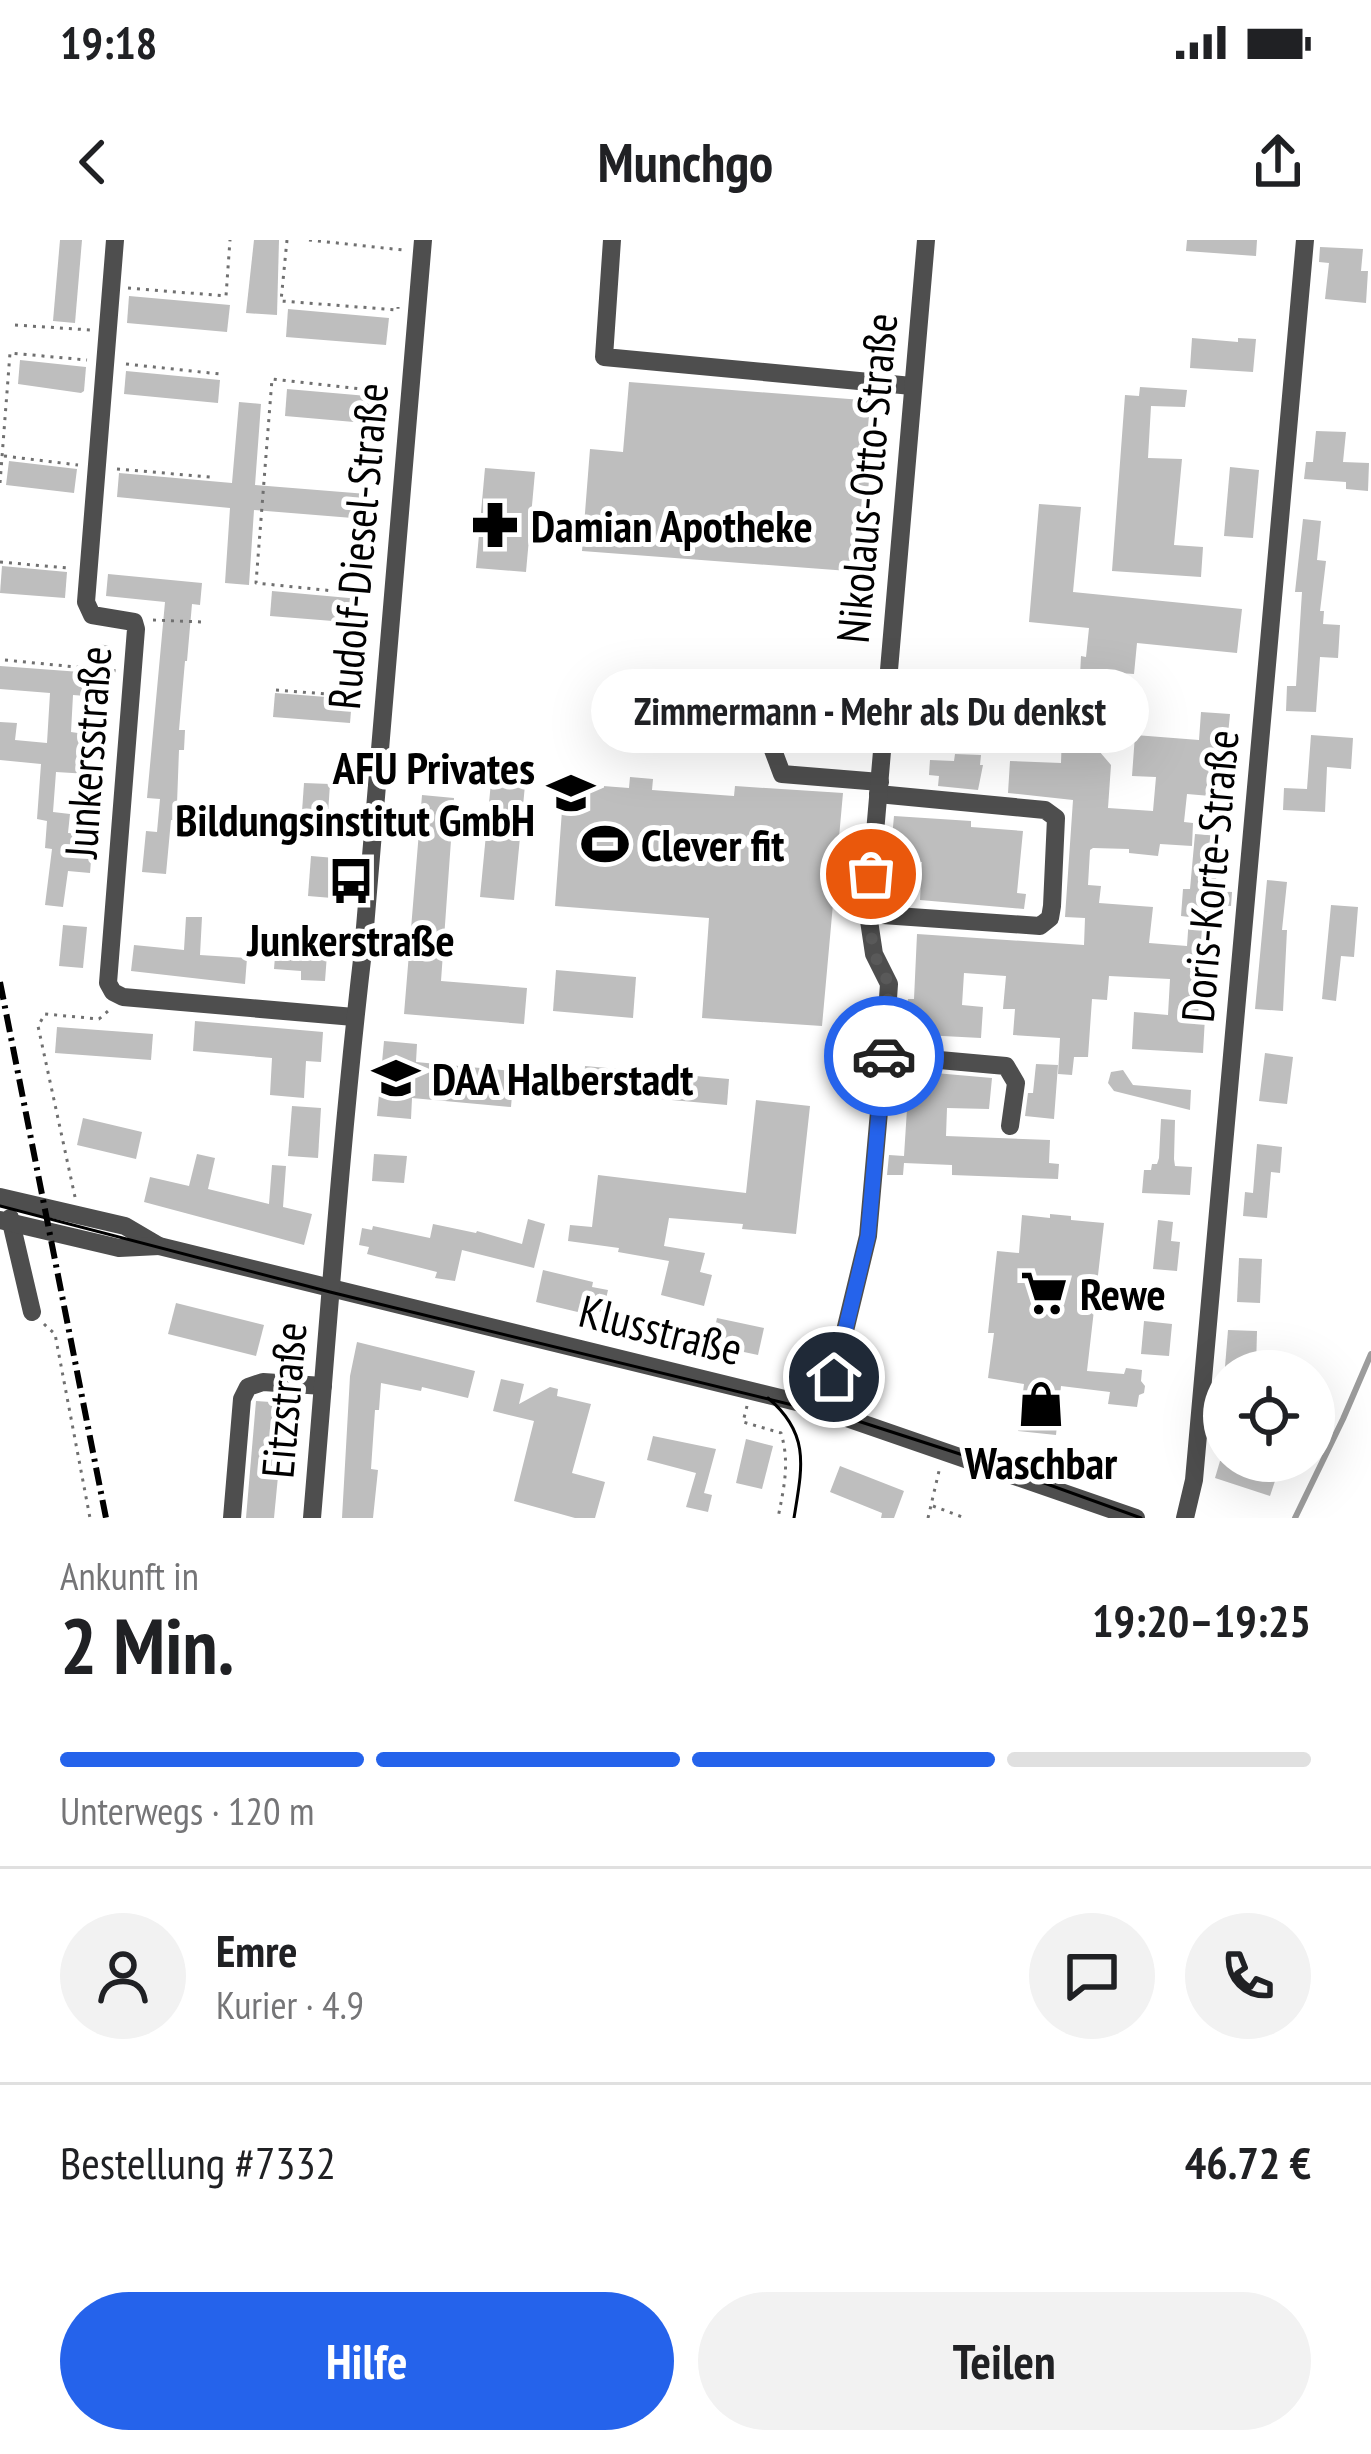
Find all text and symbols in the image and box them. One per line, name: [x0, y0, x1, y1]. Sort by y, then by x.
text: 19:18: [60, 13, 157, 71]
text: Munchgo: [598, 127, 773, 197]
icon: back: [60, 129, 126, 195]
icon: share: [1245, 129, 1311, 195]
street label: Nikolaus-Otto-Straße: [823, 311, 909, 645]
street label: Rudolf-Diesel-Straße: [314, 381, 400, 711]
place label: Damian Apotheke: [531, 496, 813, 554]
pharmacy icon: Damian Apotheke: [470, 500, 520, 550]
street label: Junkersstraße: [51, 644, 123, 862]
callout: Zimmermann - Mehr als Du denkst: [592, 670, 1150, 754]
text: Zimmermann - Mehr als Du denkst: [634, 685, 1106, 736]
street label: Doris-Korte-Straße: [1167, 728, 1251, 1024]
place label: AFU Privates Bildungsinstitut GmbH: [175, 738, 535, 848]
school or university icon: AFU Privates Bildungsinstitut GmbH: [546, 768, 596, 818]
place label: Clever fit: [641, 815, 784, 873]
sports icon: Clever fit: [580, 819, 630, 869]
pin: [820, 823, 922, 925]
icon: bag: [838, 841, 904, 907]
bus stop icon: Junkerstraße: [326, 856, 376, 906]
place label: Junkerstraße: [246, 910, 455, 968]
courier: [824, 996, 944, 1116]
icon: car: [851, 1023, 917, 1089]
place label: DAA Halberstadt: [432, 1049, 693, 1107]
school or university icon: DAA Halberstadt: [371, 1053, 421, 1103]
place label: Rewe: [1080, 1264, 1166, 1322]
supermarket icon: Rewe: [1019, 1268, 1069, 1318]
street label: Klusstraße: [574, 1281, 748, 1377]
street label: Eitzstraße: [247, 1320, 319, 1480]
pin: [783, 1326, 885, 1428]
icon: home: [801, 1344, 867, 1410]
map controls: [1203, 1350, 1335, 1482]
button: locate: [1203, 1350, 1335, 1482]
shop icon: Waschbar: [1016, 1379, 1066, 1429]
place label: Waschbar: [964, 1433, 1118, 1491]
text: Ankunft in: [60, 1550, 199, 1601]
text: 19:20–19:25: [1092, 1591, 1311, 1649]
text: 2 Min.: [60, 1595, 234, 1696]
text: Unterwegs · 120 m: [60, 1785, 314, 1836]
button: person: [60, 1913, 186, 2039]
button: chat: [1029, 1913, 1155, 2039]
button: phone: [1185, 1913, 1311, 2039]
text: Emre: [216, 1921, 298, 1979]
text: Kurier · 4.9: [216, 1979, 364, 2030]
text: Bestellung #7332: [60, 2133, 336, 2191]
text: 46.72 €: [1185, 2133, 1311, 2191]
button: Hilfe: [60, 2292, 674, 2430]
button: Teilen: [698, 2292, 1311, 2430]

